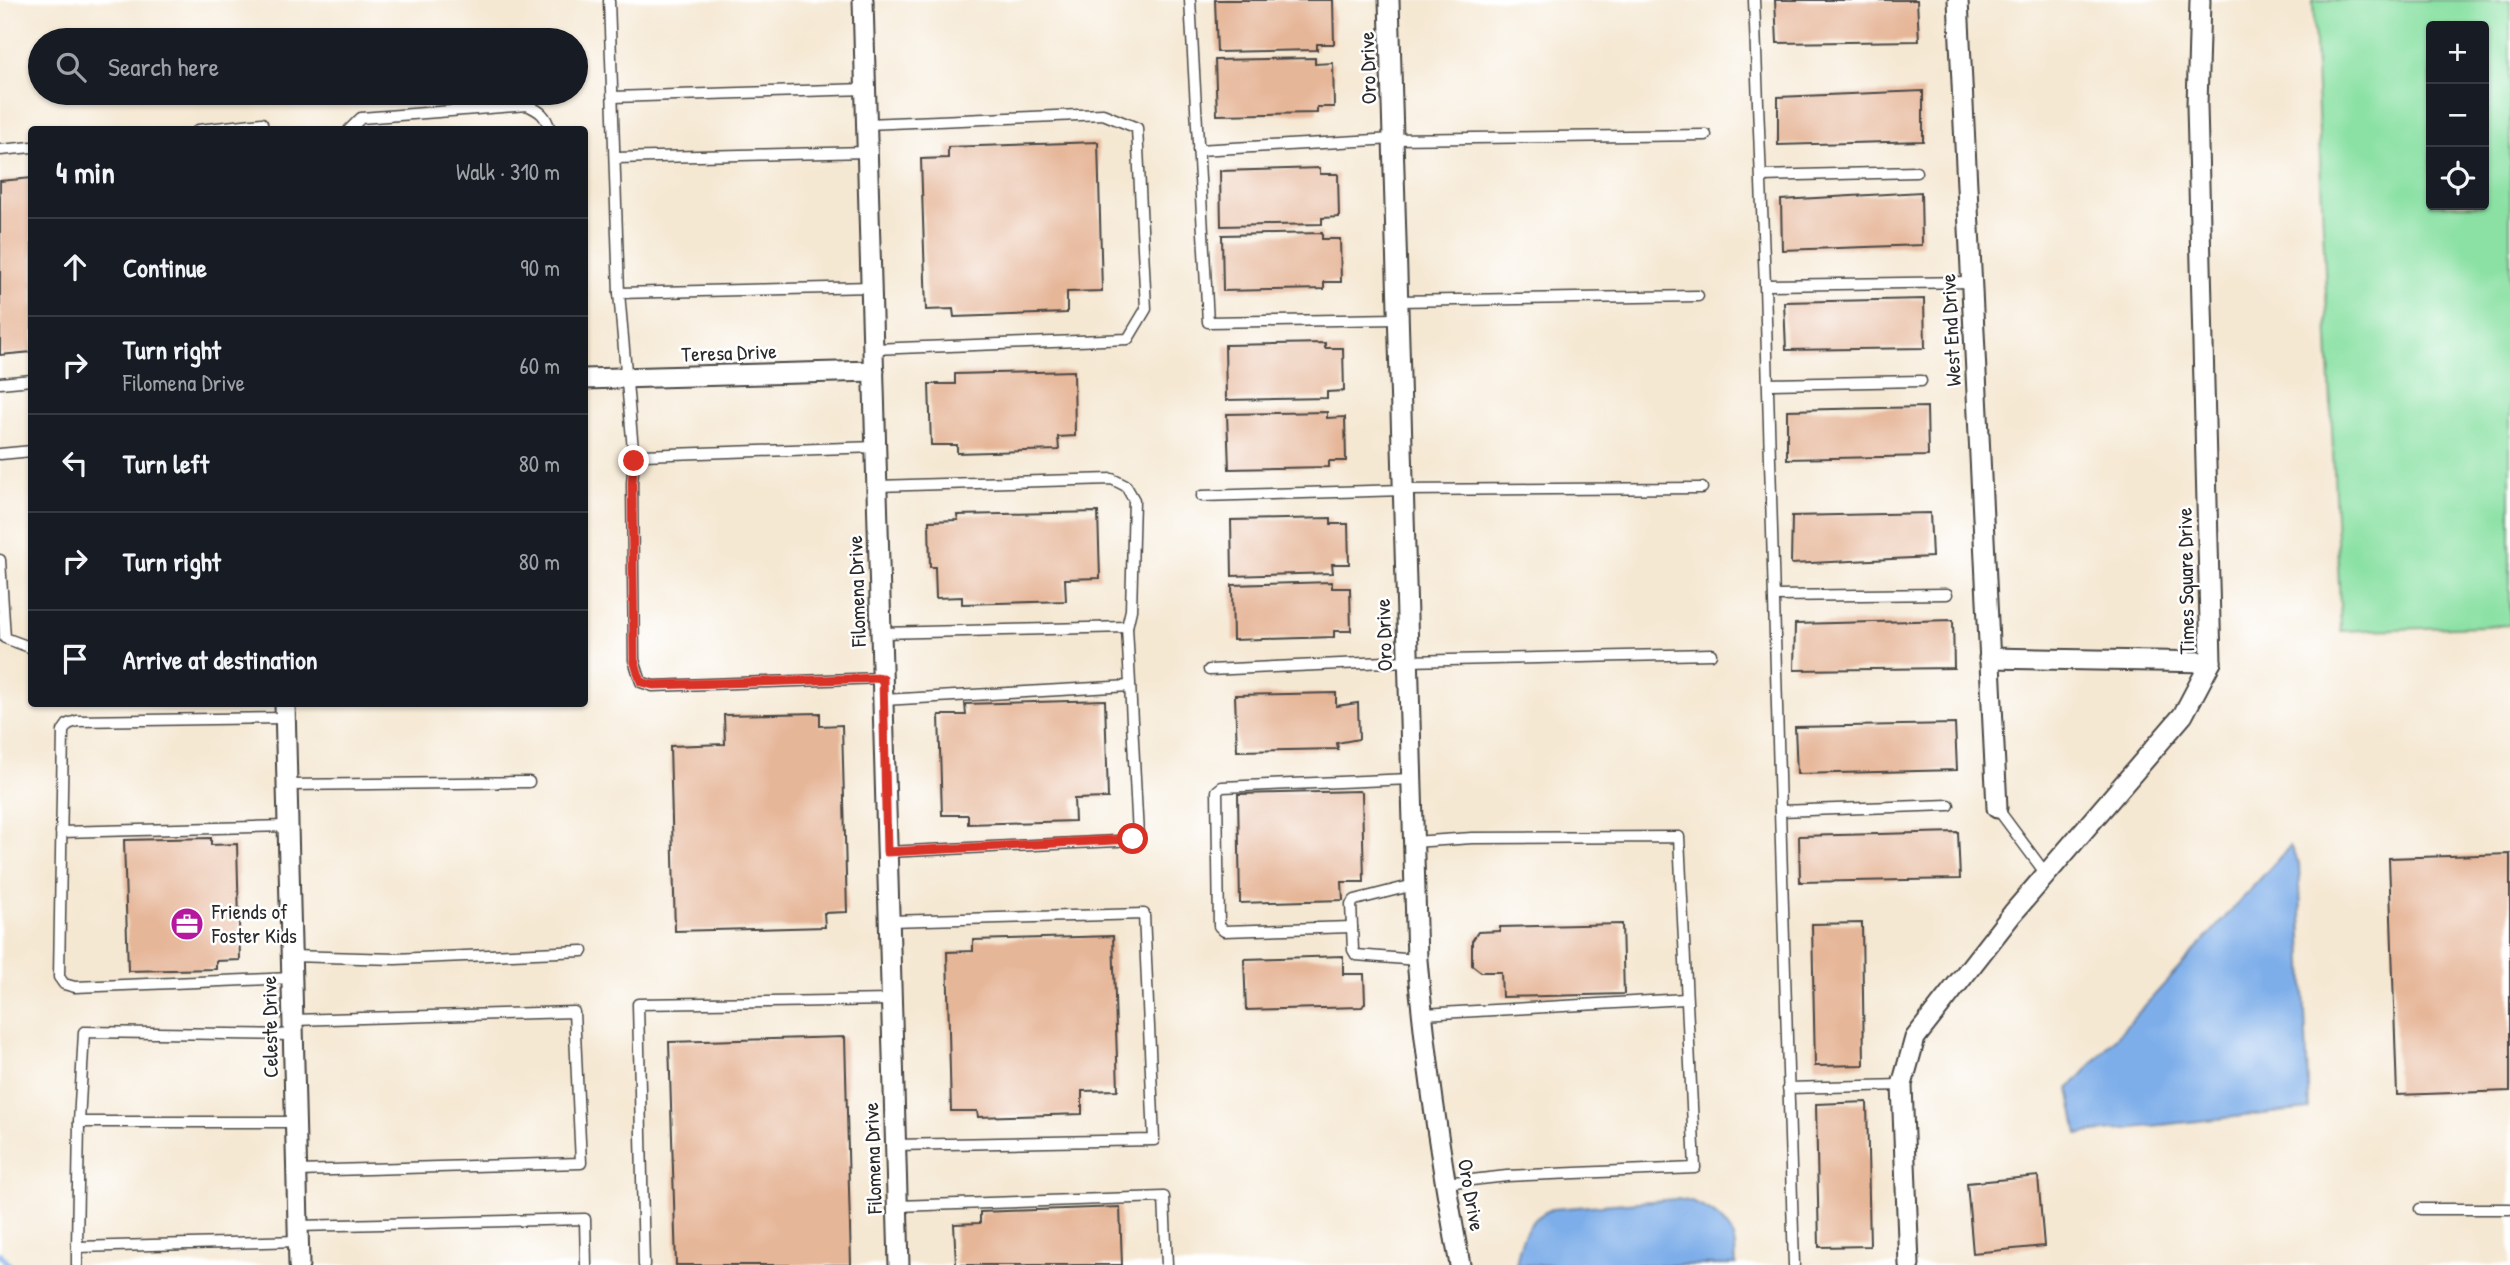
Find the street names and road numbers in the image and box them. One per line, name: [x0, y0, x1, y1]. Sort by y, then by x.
street label: Oro Drive: [1352, 31, 1383, 105]
street label: West End Drive: [1933, 273, 1968, 387]
street label: Teresa Drive: [681, 336, 777, 369]
street label: Times Square Drive: [2170, 507, 2201, 655]
street label: Filomena Drive: [840, 535, 873, 648]
street label: Oro Drive: [1368, 598, 1399, 672]
street label: Celeste Drive: [254, 976, 285, 1078]
street label: Filomena Drive: [856, 1102, 889, 1215]
street label: Oro Drive: [1451, 1157, 1492, 1233]

